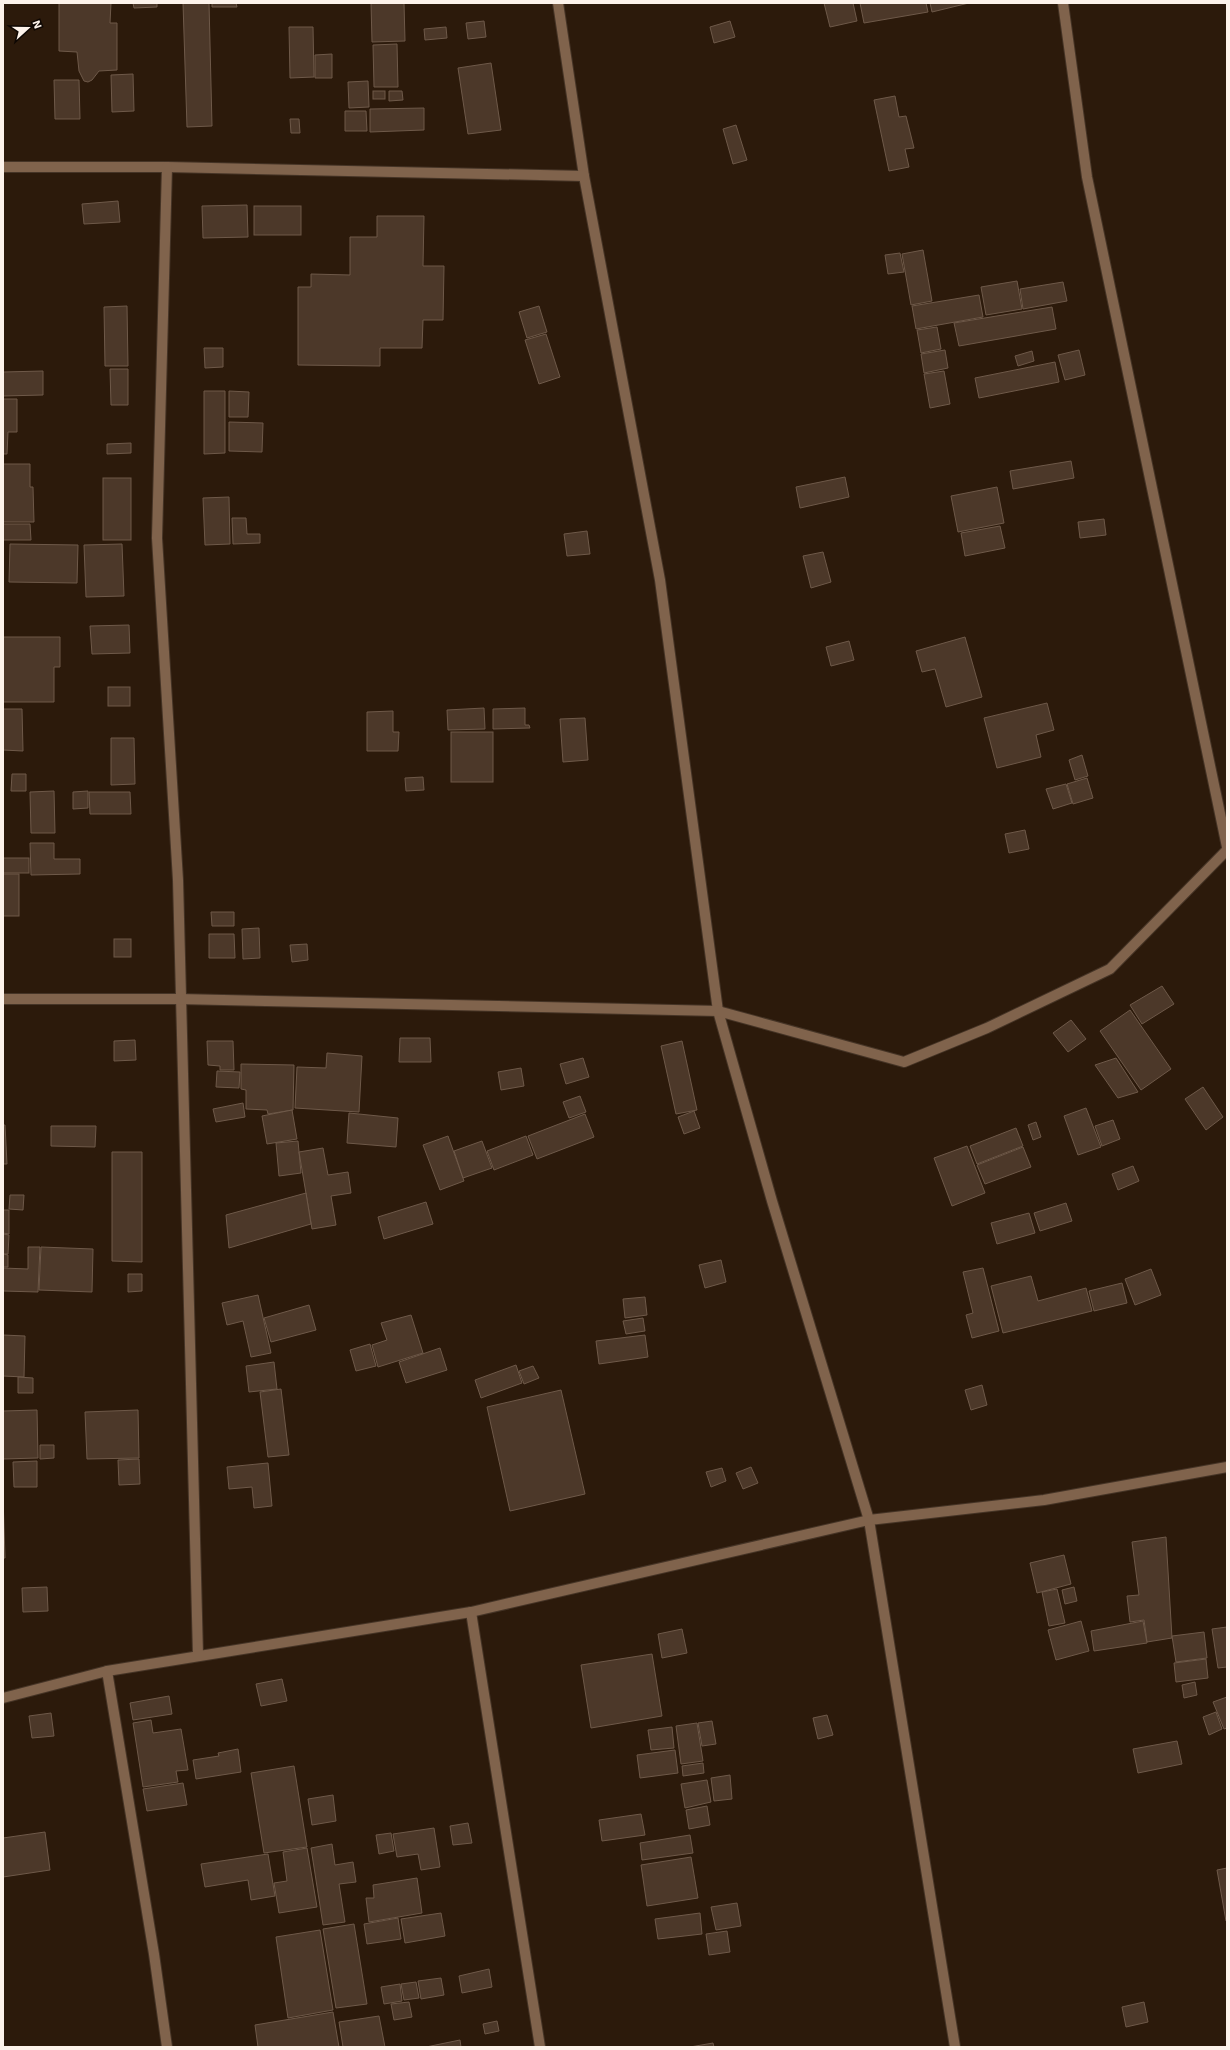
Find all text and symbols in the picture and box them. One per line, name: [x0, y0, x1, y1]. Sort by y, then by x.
north arrow: [8, 8, 48, 48]
text: N: [29, 18, 44, 31]

